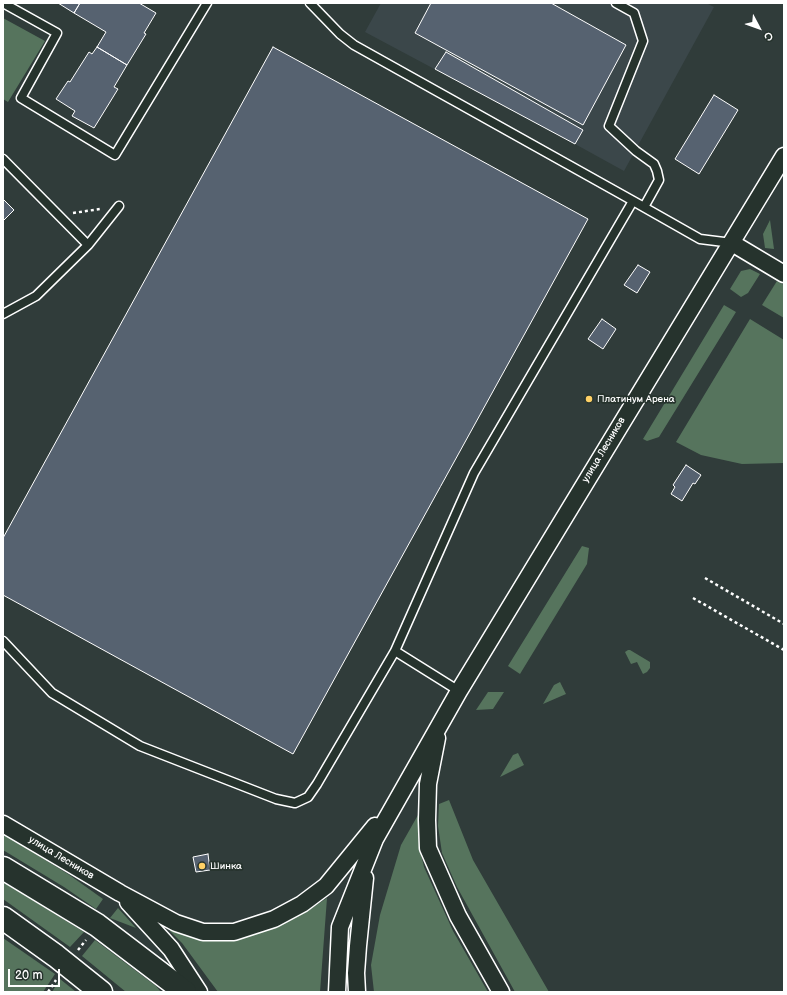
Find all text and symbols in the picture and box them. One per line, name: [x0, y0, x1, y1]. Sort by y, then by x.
north arrow: [739, 8, 779, 48]
text: С: [761, 29, 776, 43]
place label: Платинум Арена: [597, 393, 675, 405]
marker: Платинум Арена: [584, 394, 594, 404]
street label: улица Лесников: [580, 415, 628, 485]
street label: улица Лесников: [26, 834, 96, 882]
place label: Шинка: [210, 860, 242, 872]
marker: Шинка: [197, 861, 207, 871]
scale bar: [10, 961, 62, 987]
text: 20 m: [15, 968, 42, 983]

